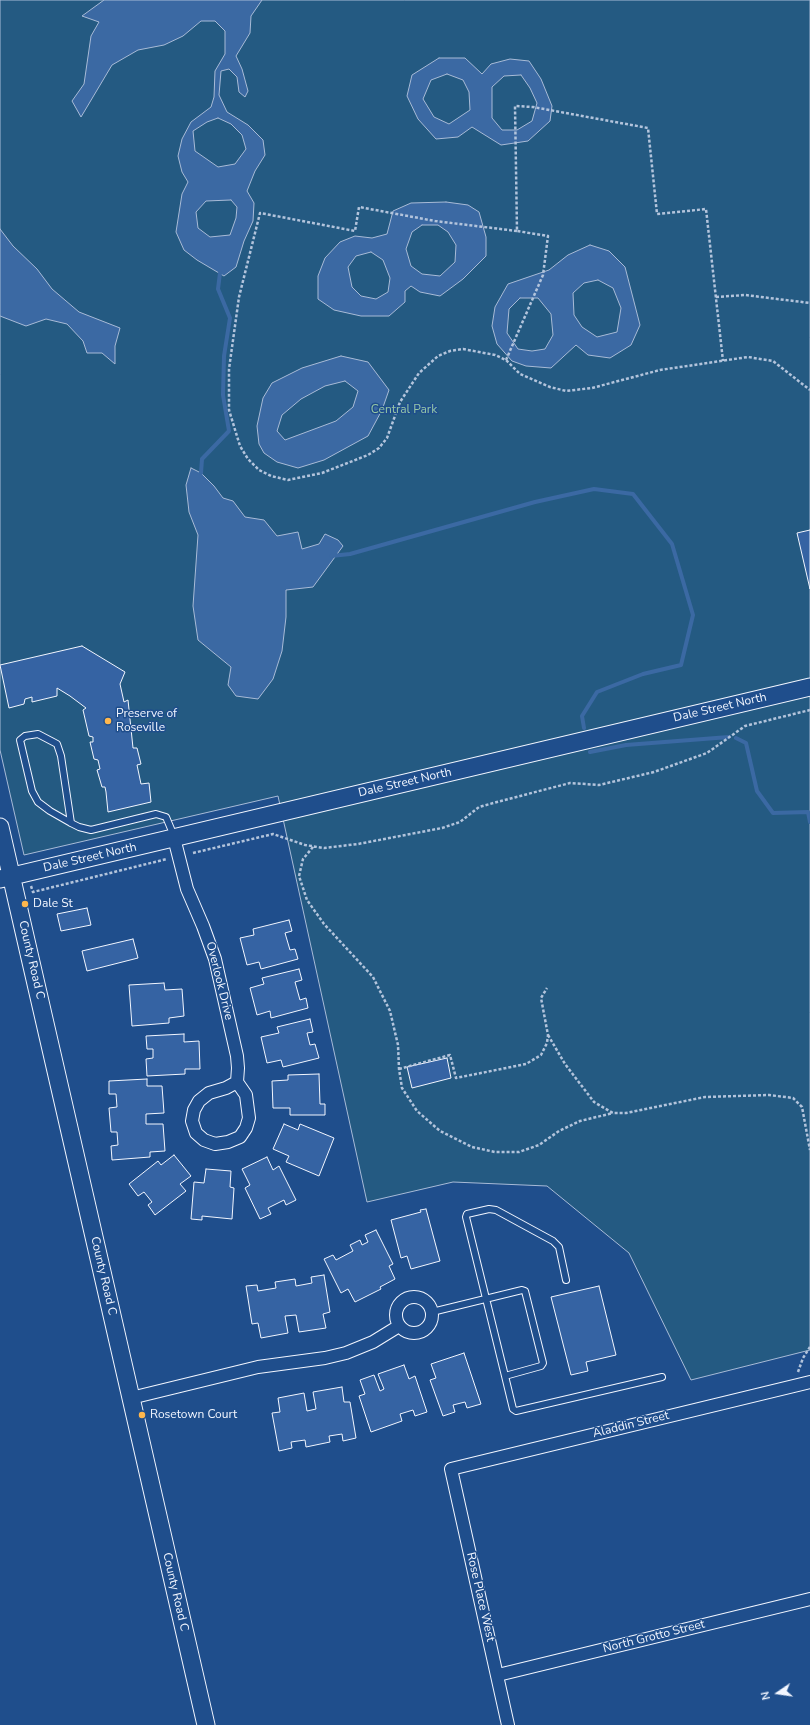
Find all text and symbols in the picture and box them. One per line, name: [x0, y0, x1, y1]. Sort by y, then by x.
park label: Central Park: [371, 403, 437, 417]
street label: Dale Street North: [672, 690, 768, 726]
place label: Preserve of Roseville: [116, 707, 177, 735]
marker: Preserve of Roseville: [103, 716, 113, 726]
street label: Dale Street North: [357, 765, 453, 801]
street label: Dale Street North: [42, 840, 138, 876]
place label: Dale St: [33, 897, 73, 911]
marker: Dale St: [20, 899, 30, 909]
street label: County Road C: [15, 919, 47, 1001]
street label: Overlook Drive: [202, 940, 236, 1022]
street label: County Road C: [87, 1235, 119, 1317]
place label: Rosetown Court: [150, 1408, 237, 1422]
street label: Aladdin Street: [591, 1409, 671, 1441]
marker: Rosetown Court: [137, 1410, 147, 1420]
street label: County Road C: [159, 1551, 191, 1633]
street label: Rose Place West: [463, 1551, 497, 1643]
street label: North Grotto Street: [602, 1617, 706, 1657]
north arrow: [758, 1673, 798, 1713]
text: N: [758, 1690, 774, 1702]

